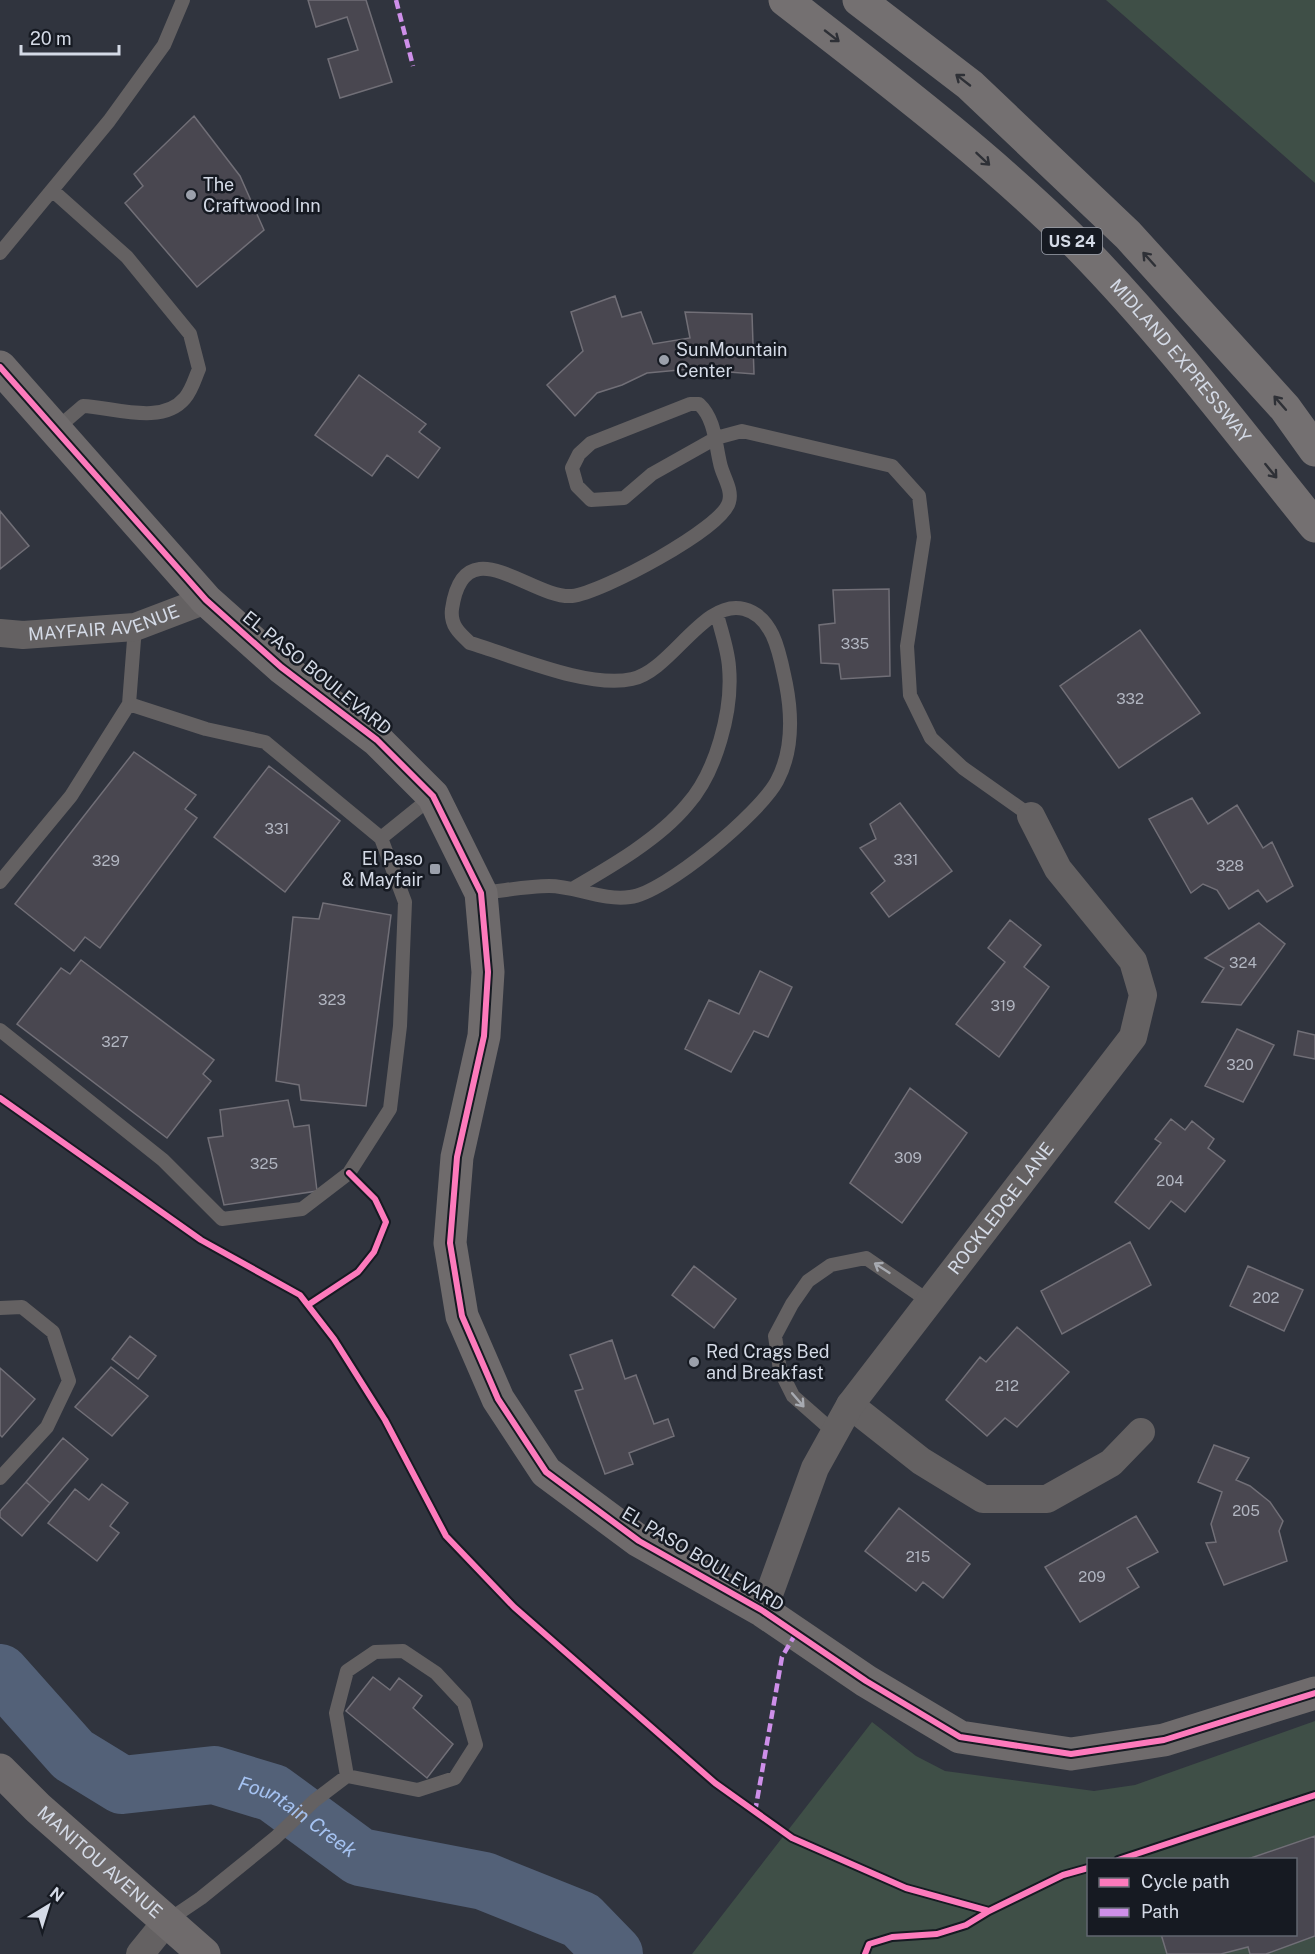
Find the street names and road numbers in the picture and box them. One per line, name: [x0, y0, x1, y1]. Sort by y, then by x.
road number: US 24: [1042, 228, 1102, 254]
street label: MIDLAND EXPRESSWAY: [1106, 275, 1256, 447]
street label: MAYFAIR AVENUE: [27, 600, 182, 645]
street label: EL PASO BOULEVARD: [239, 606, 396, 739]
street label: ROCKLEDGE LANE: [943, 1138, 1058, 1278]
street label: EL PASO BOULEVARD: [619, 1502, 788, 1615]
street label: MANITOU AVENUE: [35, 1802, 167, 1924]

